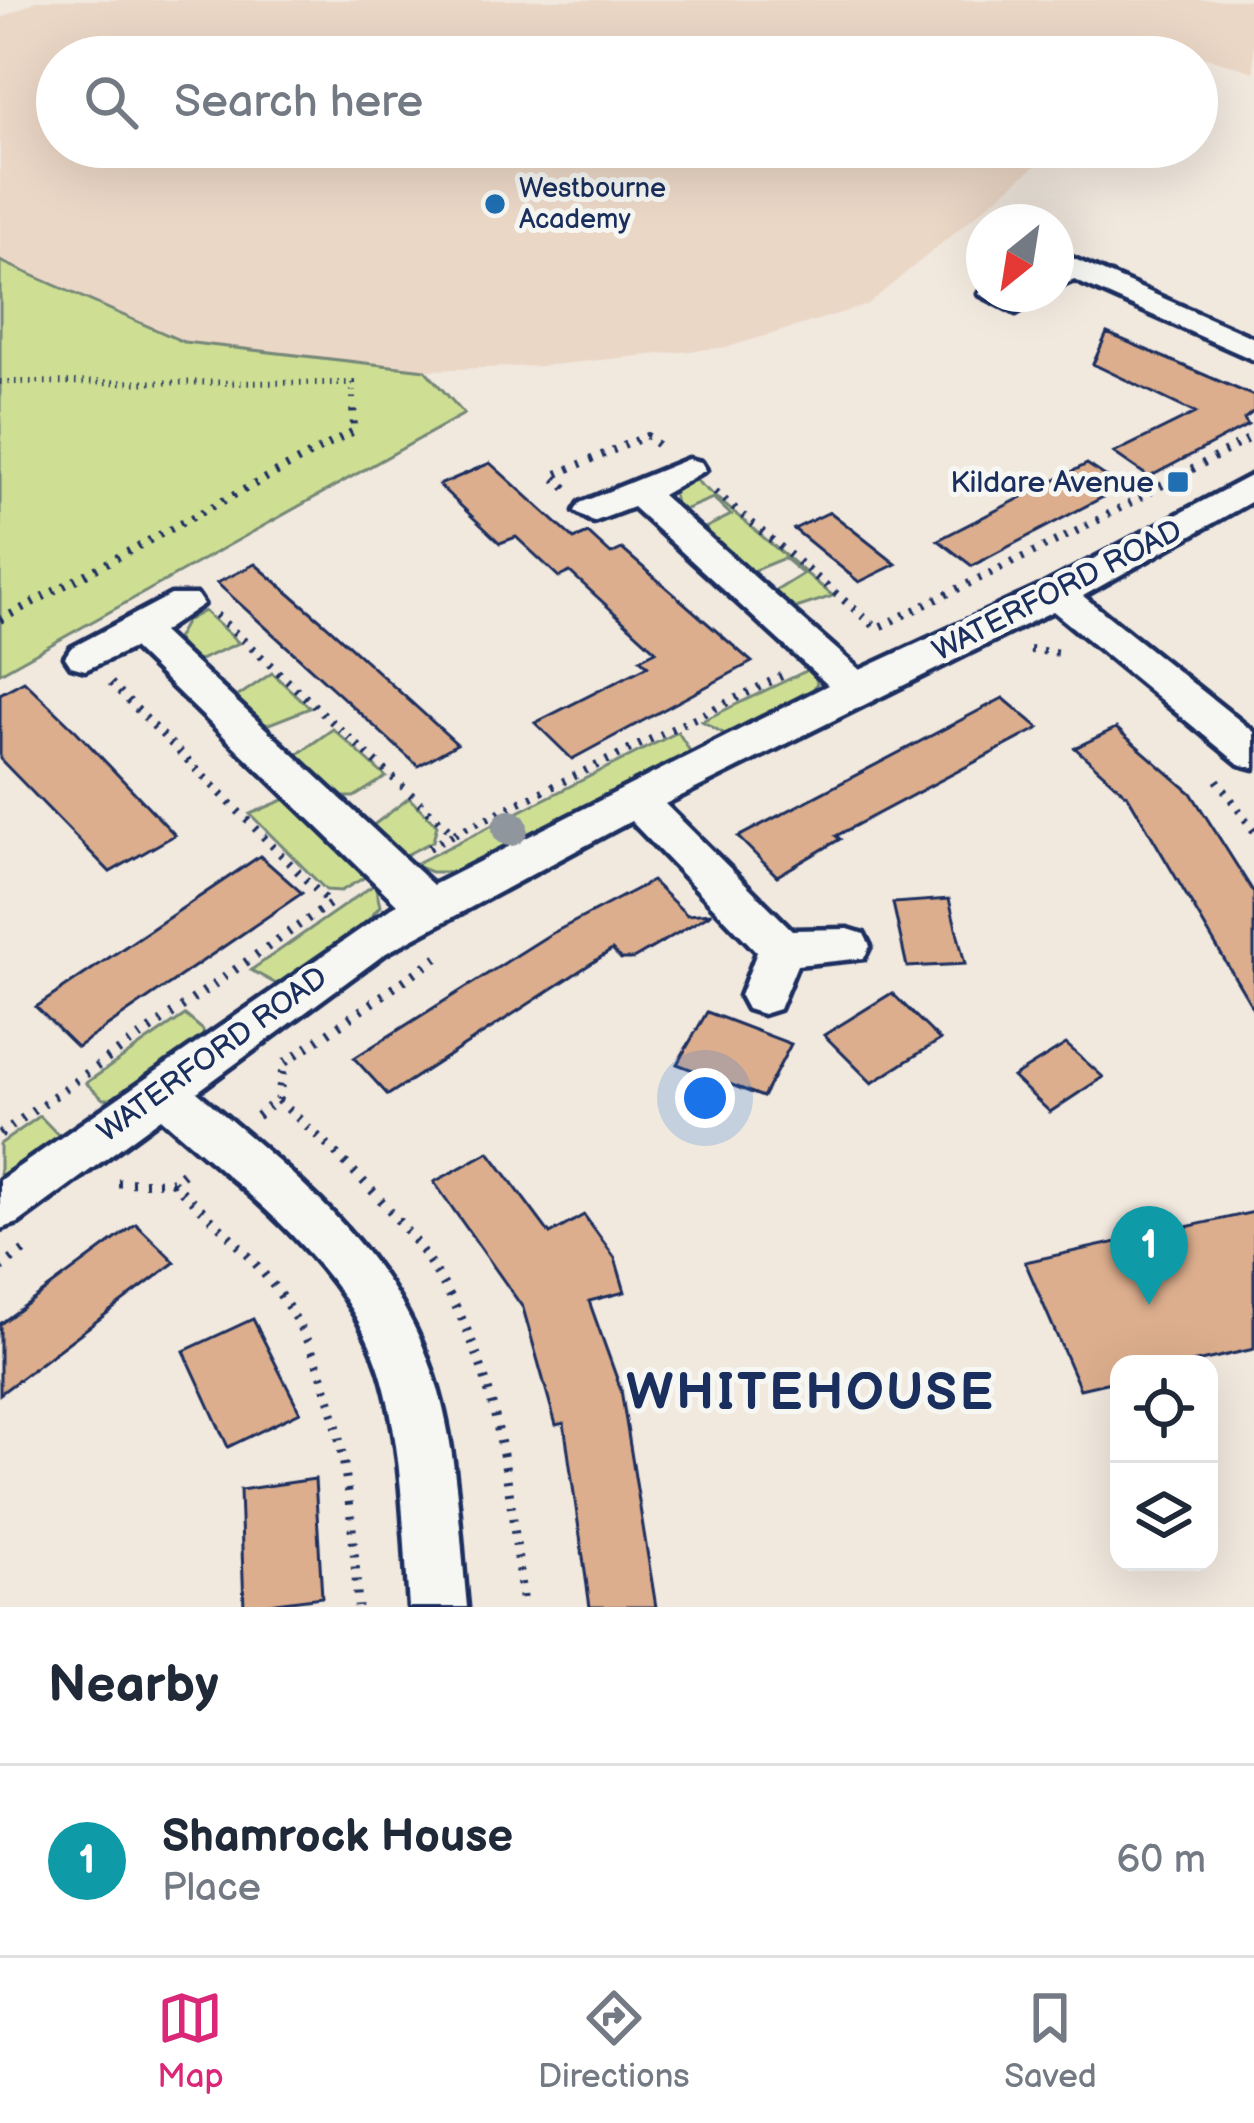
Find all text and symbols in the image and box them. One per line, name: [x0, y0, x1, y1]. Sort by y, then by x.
search box: [36, 36, 1218, 168]
icon: search: [78, 69, 144, 135]
text: Search here: [174, 75, 423, 130]
place label: Westbourne Academy: [519, 173, 666, 236]
marker: Westbourne Academy: [482, 191, 508, 217]
north arrow: [966, 204, 1074, 312]
place label: Kildare Avenue: [950, 465, 1154, 501]
marker: Kildare Avenue: [1165, 469, 1191, 495]
street label: WATERFORD ROAD: [927, 512, 1188, 669]
street label: WATERFORD ROAD: [91, 959, 334, 1150]
your location: [675, 1068, 735, 1128]
pin: 1: [1110, 1206, 1188, 1305]
map controls: [1110, 1355, 1218, 1571]
button: locate: [1110, 1355, 1218, 1463]
district label: WHITEHOUSE: [626, 1363, 996, 1424]
button: layers: [1110, 1463, 1218, 1571]
text: Nearby: [48, 1655, 219, 1716]
text: Shamrock House: [162, 1810, 513, 1865]
text: 1: [79, 1837, 95, 1884]
text: 60 m: [1116, 1837, 1206, 1884]
text: Place: [162, 1865, 261, 1912]
tab: Map: [157, 1985, 224, 2097]
tab: Directions: [538, 1985, 690, 2097]
tab: Saved: [1004, 1985, 1097, 2097]

